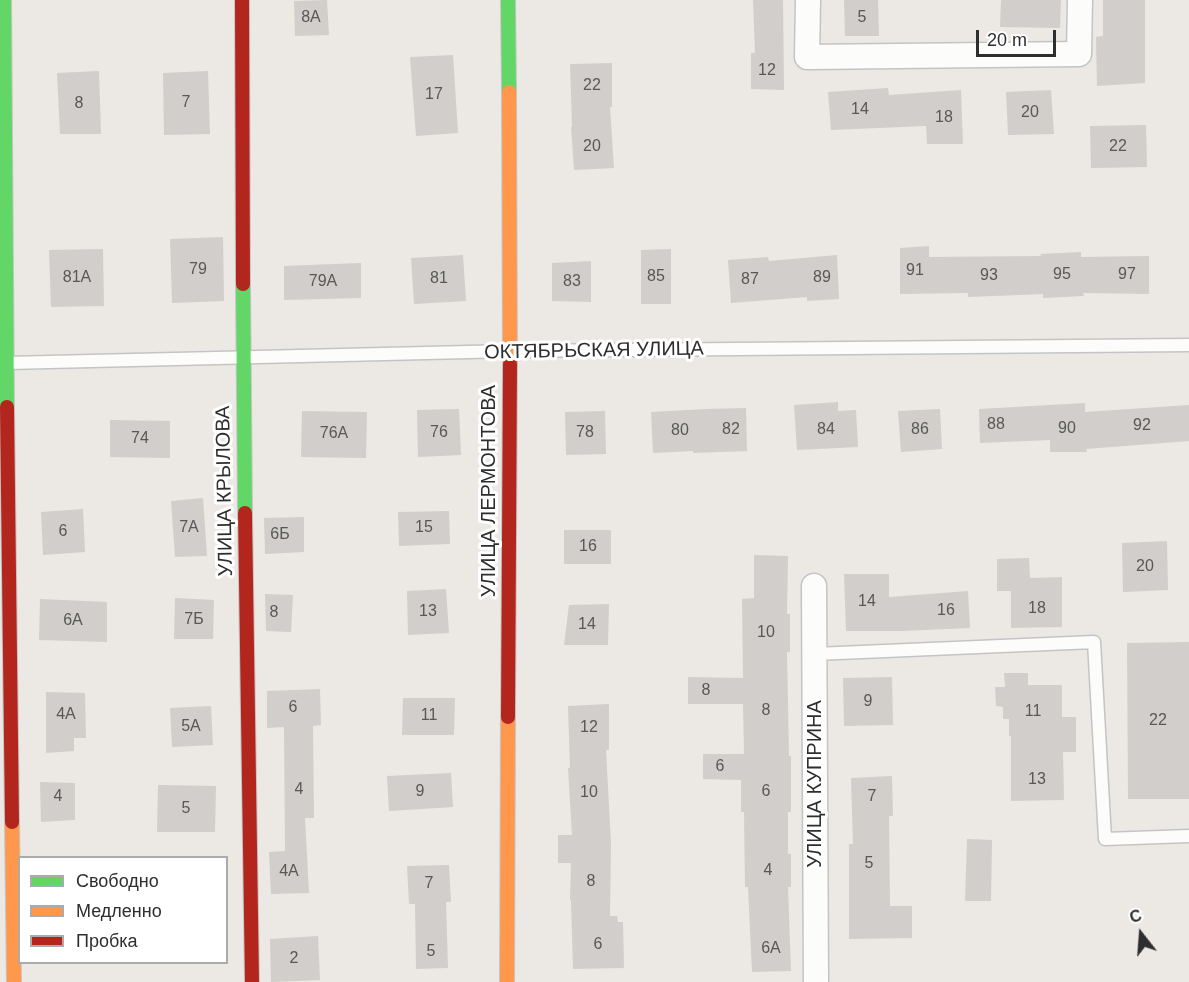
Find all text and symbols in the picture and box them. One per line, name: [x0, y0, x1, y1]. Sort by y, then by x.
house number: 8А: [301, 8, 321, 28]
house number: 5: [858, 8, 866, 28]
scale bar: [979, 18, 1058, 56]
text: 20 m: [987, 30, 1027, 50]
house number: 12: [758, 61, 776, 81]
house number: 22: [583, 76, 601, 96]
house number: 17: [425, 85, 443, 105]
house number: 7: [182, 93, 190, 113]
house number: 8: [75, 94, 83, 114]
house number: 14: [851, 100, 869, 120]
house number: 20: [1021, 103, 1039, 123]
house number: 18: [935, 108, 953, 128]
house number: 20: [583, 137, 601, 157]
house number: 22: [1109, 137, 1127, 157]
house number: 79: [189, 260, 207, 280]
house number: 91: [906, 261, 924, 281]
house number: 95: [1053, 265, 1071, 285]
house number: 97: [1118, 265, 1136, 285]
house number: 93: [980, 266, 998, 286]
house number: 85: [647, 267, 665, 287]
house number: 81А: [63, 268, 91, 288]
house number: 89: [813, 268, 831, 288]
house number: 81: [430, 269, 448, 289]
house number: 87: [741, 270, 759, 290]
house number: 79А: [309, 272, 337, 292]
house number: 83: [563, 272, 581, 292]
street label: ОКТЯБРЬСКАЯ УЛИЦА: [484, 337, 704, 365]
street label: УЛИЦА ЛЕРМОНТОВА: [477, 385, 501, 597]
street label: УЛИЦА КРЫЛОВА: [212, 405, 238, 577]
house number: 88: [987, 415, 1005, 435]
house number: 92: [1133, 416, 1151, 436]
house number: 90: [1058, 419, 1076, 439]
house number: 82: [722, 420, 740, 440]
house number: 84: [817, 420, 835, 440]
house number: 86: [911, 420, 929, 440]
house number: 80: [671, 421, 689, 441]
house number: 76: [430, 423, 448, 443]
house number: 78: [576, 423, 594, 443]
house number: 76А: [320, 424, 348, 444]
house number: 74: [131, 429, 149, 449]
house number: 7А: [179, 518, 199, 538]
house number: 15: [415, 518, 433, 538]
house number: 6: [59, 522, 67, 542]
house number: 6Б: [270, 525, 290, 545]
house number: 16: [579, 537, 597, 557]
house number: 20: [1136, 557, 1154, 577]
house number: 14: [858, 592, 876, 612]
house number: 18: [1028, 599, 1046, 619]
house number: 16: [937, 601, 955, 621]
house number: 13: [419, 602, 437, 622]
house number: 8: [270, 603, 278, 623]
house number: 7Б: [184, 610, 204, 630]
house number: 6А: [63, 611, 83, 631]
house number: 14: [578, 615, 596, 635]
house number: 10: [757, 623, 775, 643]
house number: 8: [702, 681, 710, 701]
house number: 9: [864, 692, 872, 712]
house number: 6: [289, 698, 297, 718]
street label: УЛИЦА КУПРИНА: [803, 700, 827, 868]
house number: 8: [762, 701, 770, 721]
house number: 11: [1025, 702, 1041, 722]
house number: 4А: [56, 705, 76, 725]
house number: 11: [421, 706, 437, 726]
house number: 22: [1149, 711, 1167, 731]
house number: 5А: [181, 717, 201, 737]
house number: 12: [580, 718, 598, 738]
house number: 6: [716, 757, 724, 777]
house number: 13: [1028, 770, 1046, 790]
house number: 4: [295, 780, 303, 800]
house number: 9: [416, 782, 424, 802]
house number: 6: [762, 782, 770, 802]
house number: 10: [580, 783, 598, 803]
house number: 4: [54, 787, 62, 807]
house number: 7: [868, 787, 876, 807]
house number: 5: [182, 799, 190, 819]
house number: 5: [865, 854, 873, 874]
legend: [18, 856, 228, 964]
house number: 4: [764, 861, 772, 881]
house number: 4А: [279, 862, 299, 882]
text: Свободно: [76, 871, 159, 891]
house number: 8: [587, 872, 595, 892]
house number: 7: [425, 874, 433, 894]
text: Медленно: [76, 901, 162, 921]
north arrow: [1111, 904, 1171, 964]
text: С: [1128, 906, 1144, 926]
text: Пробка: [76, 931, 138, 951]
house number: 6: [594, 935, 602, 955]
house number: 6А: [761, 939, 781, 959]
house number: 5: [427, 942, 435, 962]
house number: 2: [290, 949, 298, 969]

